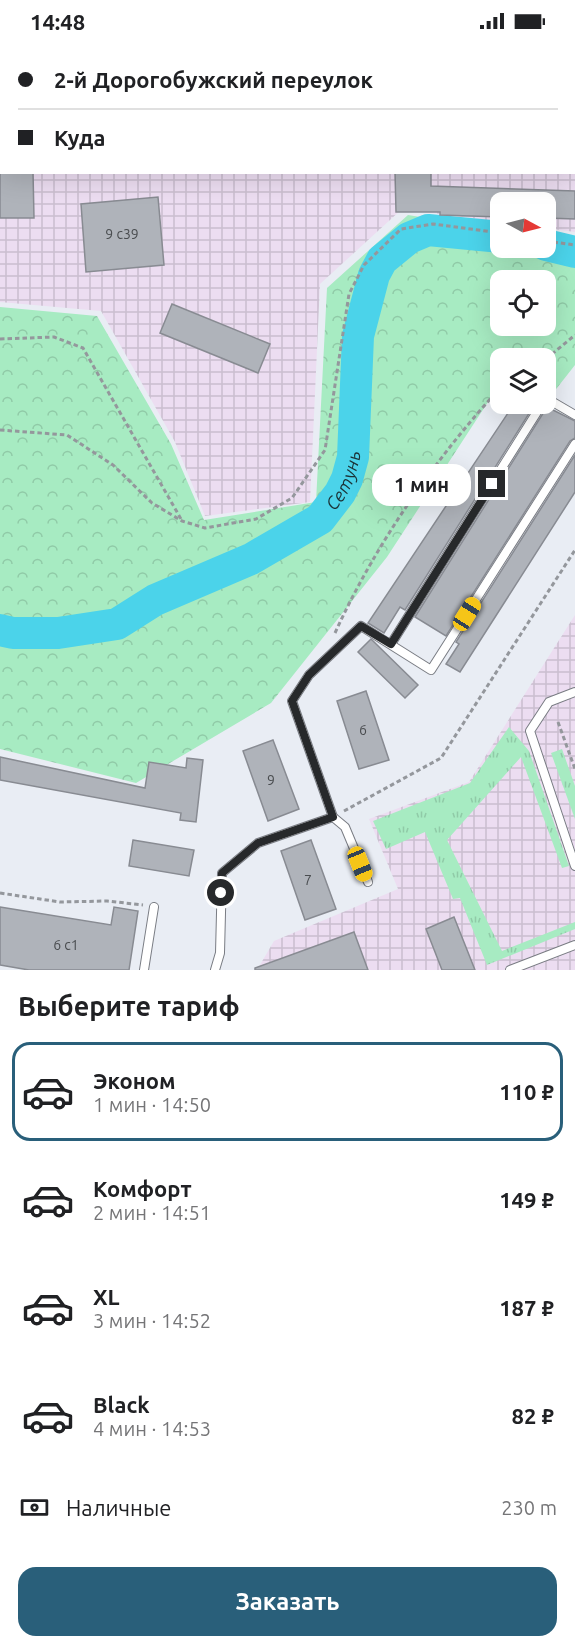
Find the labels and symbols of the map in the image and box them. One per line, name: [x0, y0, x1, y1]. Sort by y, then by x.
north arrow: [490, 192, 556, 258]
house number: 9 с39: [105, 226, 139, 242]
water label: Сетунь: [321, 451, 363, 513]
callout: 1 мин: [372, 463, 471, 505]
route end: [478, 470, 505, 497]
car: [450, 594, 484, 634]
house number: 6: [359, 722, 367, 738]
house number: 9: [267, 772, 275, 788]
car: [345, 844, 375, 884]
house number: 7: [304, 872, 312, 888]
route start: [207, 879, 234, 906]
house number: 6 с1: [53, 937, 79, 953]

